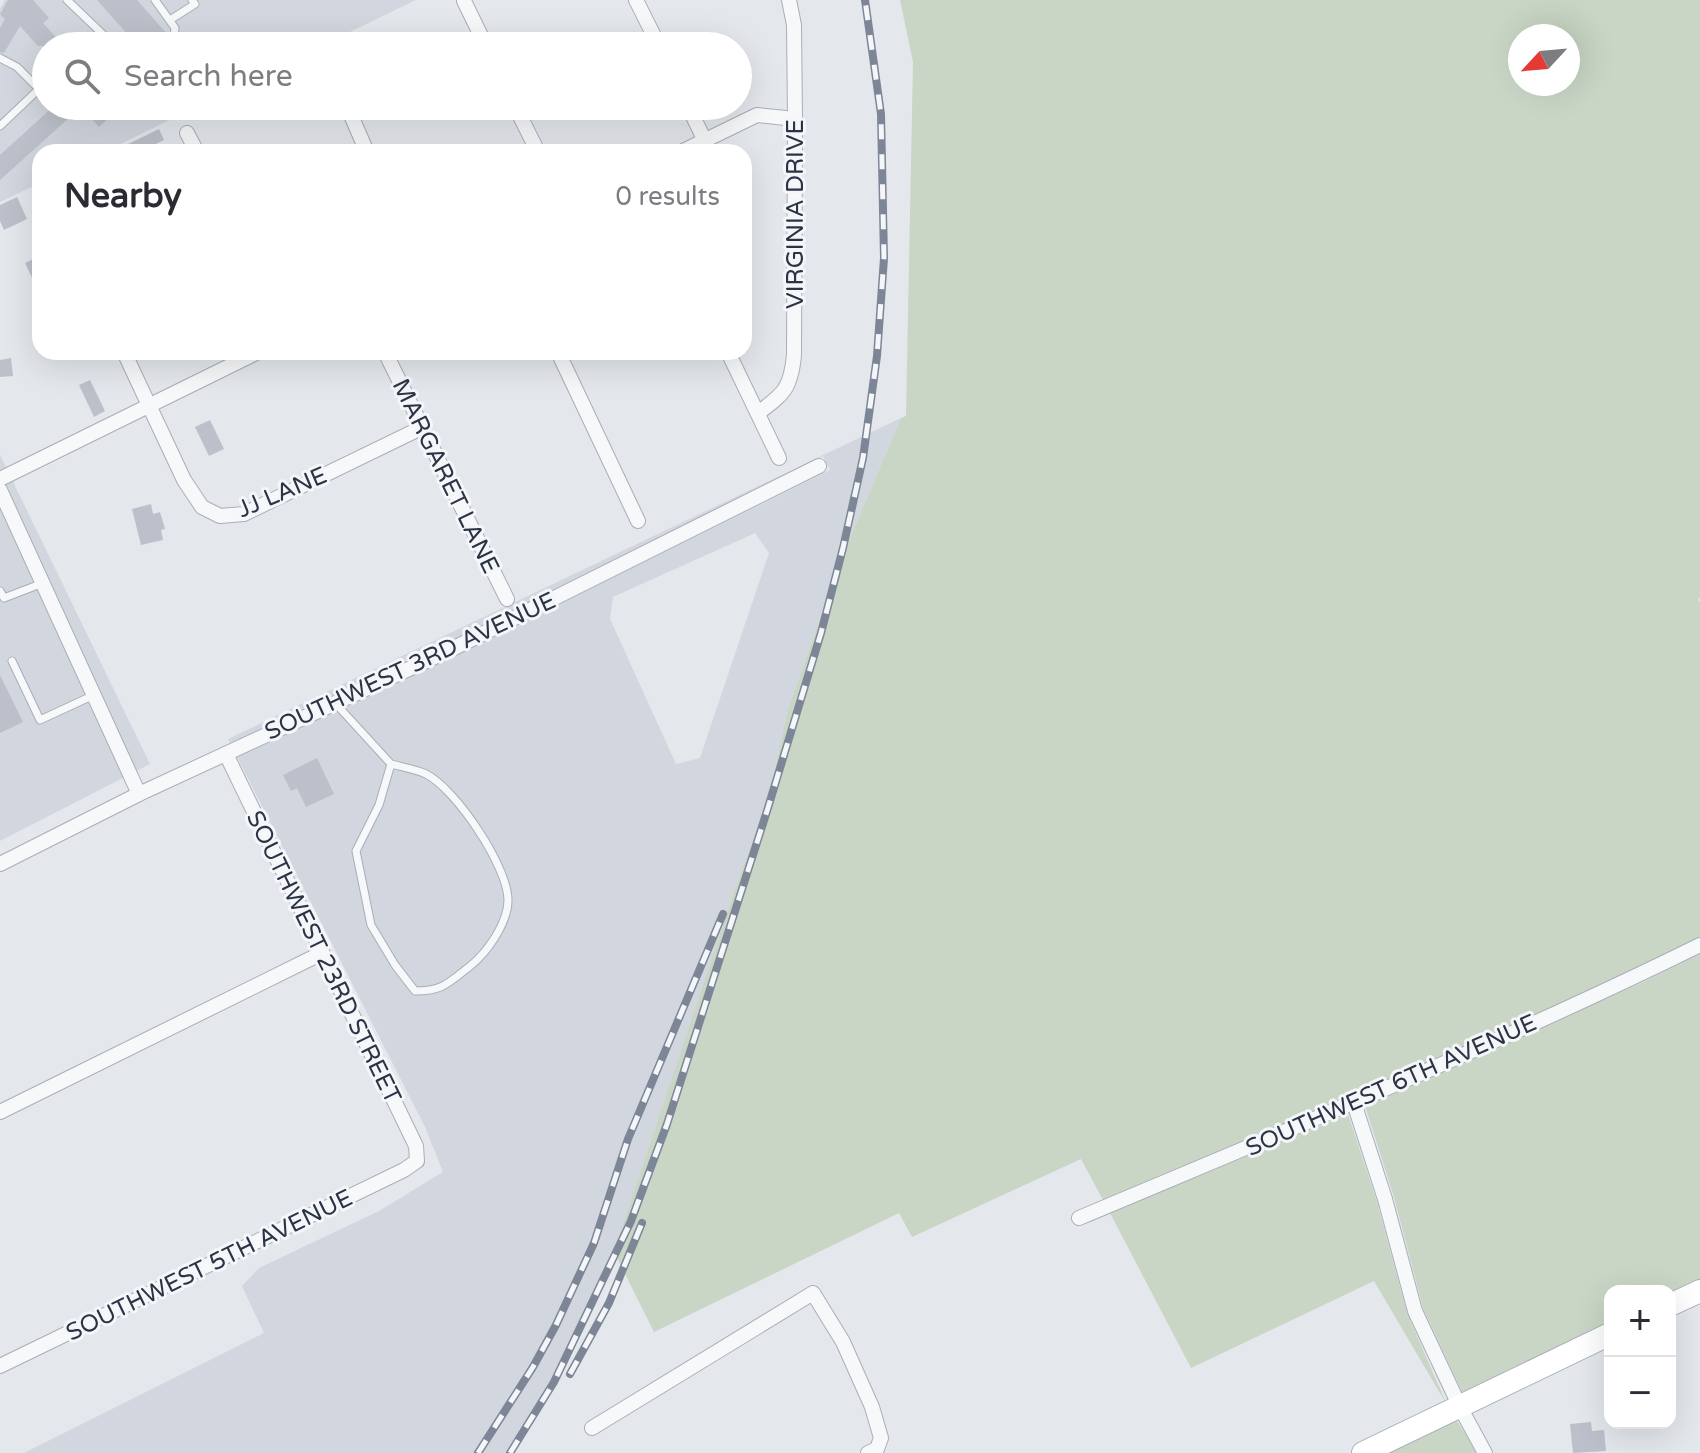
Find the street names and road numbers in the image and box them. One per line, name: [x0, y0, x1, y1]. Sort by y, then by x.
street label: VIRGINIA DRIVE: [781, 119, 810, 309]
street label: MARGARET LANE: [386, 374, 505, 578]
street label: JJ LANE: [233, 461, 331, 524]
street label: SOUTHWEST 3RD AVENUE: [260, 586, 560, 747]
street label: SOUTHWEST 23RD STREET: [240, 806, 407, 1109]
street label: SOUTHWEST 6TH AVENUE: [1241, 1008, 1541, 1163]
street label: SOUTHWEST 5TH AVENUE: [61, 1183, 357, 1348]

